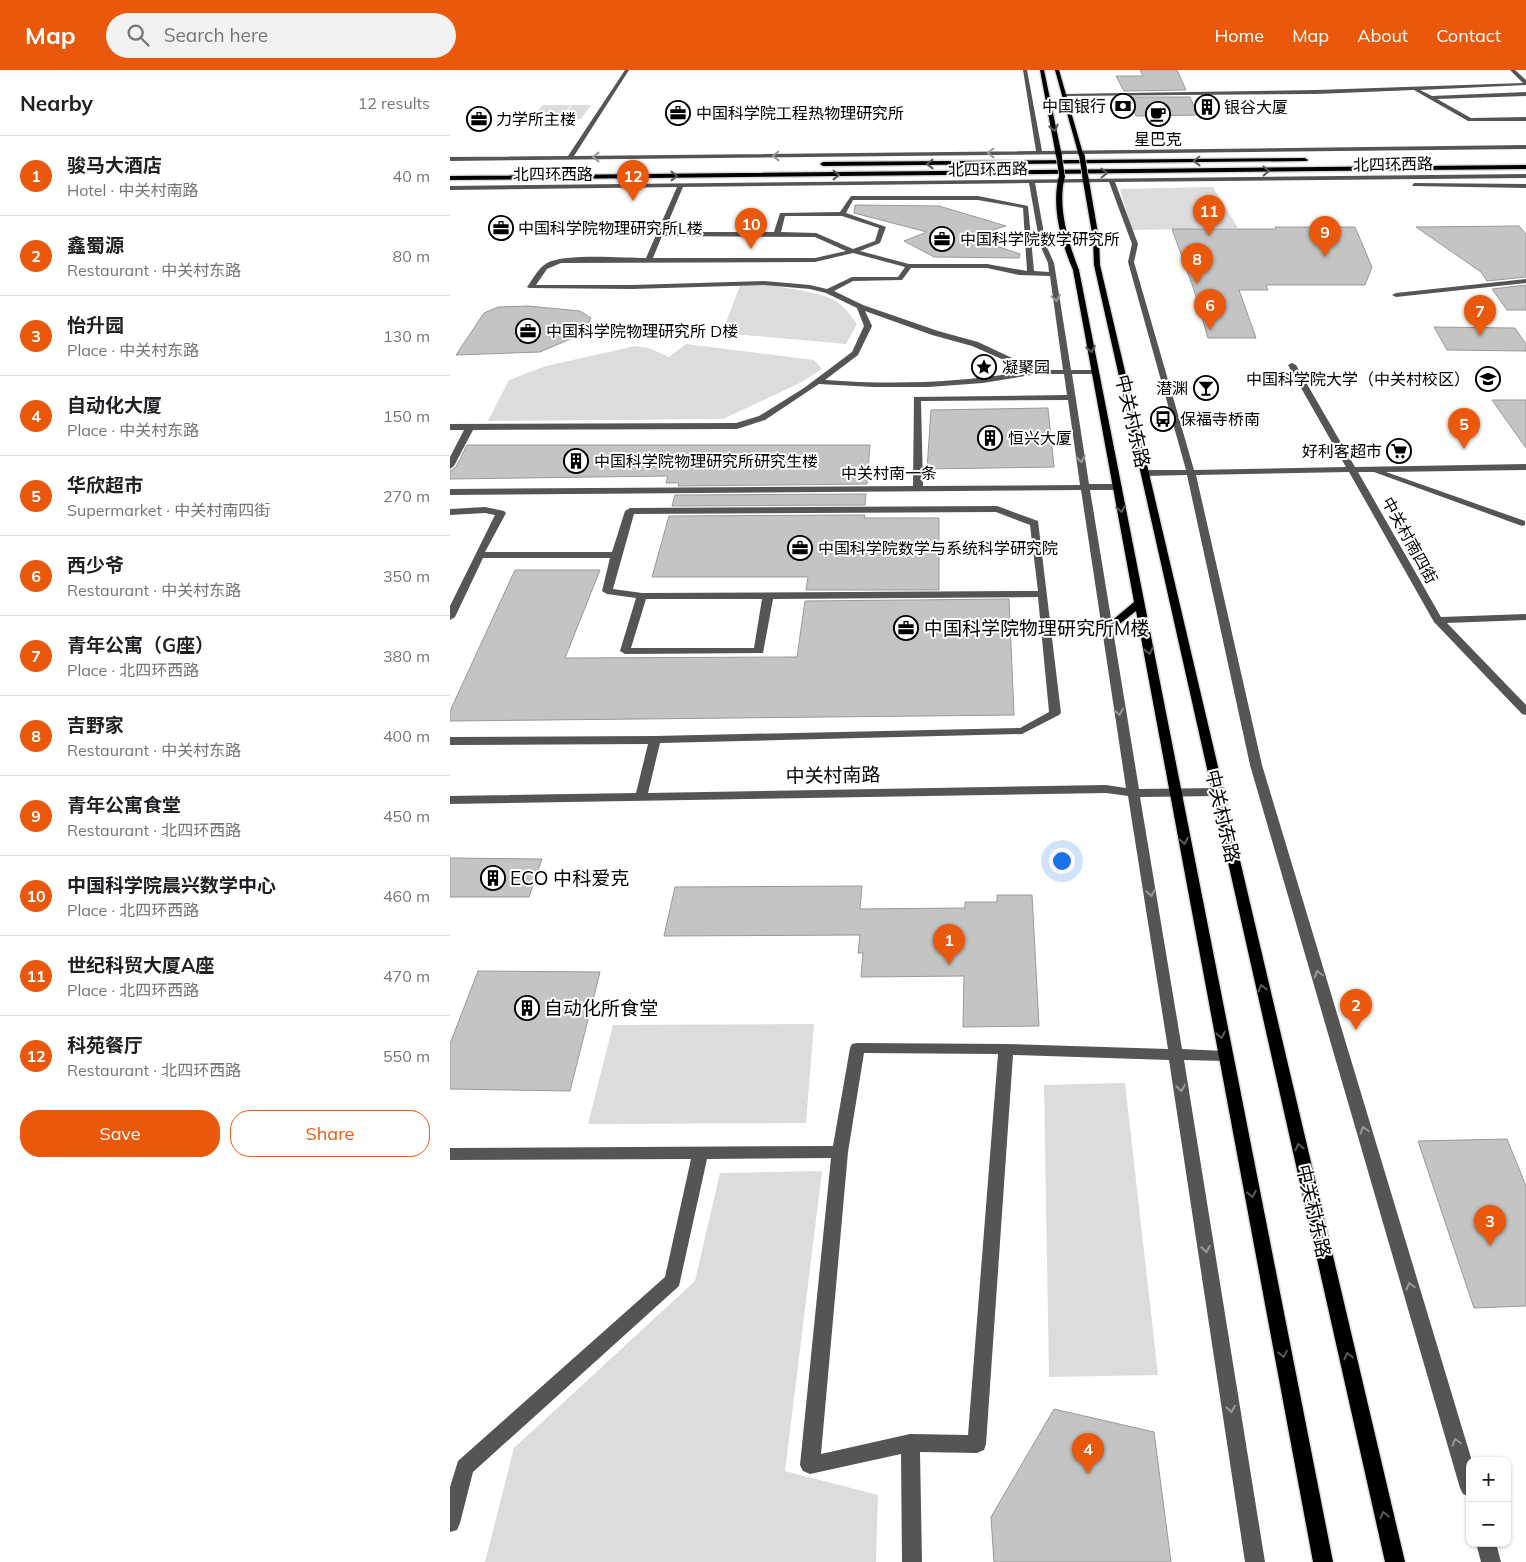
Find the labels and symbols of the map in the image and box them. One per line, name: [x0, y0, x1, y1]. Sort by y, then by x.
bank icon: 中国银行: [1110, 93, 1136, 119]
building icon: 银谷大厦: [1194, 94, 1220, 120]
place label: 中国银行: [1042, 96, 1106, 116]
place label: 银谷大厦: [1224, 97, 1288, 117]
office icon: 中国科学院工程热物理研究所: [665, 100, 691, 126]
cafe icon: 星巴克: [1145, 101, 1171, 127]
place label: 中国科学院工程热物理研究所: [696, 103, 904, 123]
office icon: 力学所主楼: [466, 106, 492, 132]
place label: 力学所主楼: [496, 109, 576, 129]
one-way arrow: [1048, 124, 1059, 133]
place label: 星巴克: [1134, 129, 1182, 149]
one-way arrow: [986, 148, 994, 158]
one-way arrow: [771, 151, 779, 161]
one-way arrow: [591, 152, 599, 162]
street label: 北四环西路: [1353, 153, 1433, 175]
one-way arrow: [1193, 156, 1201, 166]
street label: 北四环西路: [948, 158, 1028, 180]
one-way arrow: [926, 159, 934, 169]
pin: 12: [617, 160, 649, 201]
street label: 北四环西路: [513, 164, 593, 184]
one-way arrow: [1262, 166, 1270, 176]
one-way arrow: [1100, 168, 1108, 178]
one-way arrow: [832, 170, 840, 180]
one-way arrow: [670, 171, 678, 181]
pin: 11: [1193, 195, 1225, 236]
pin: 10: [735, 208, 767, 249]
office icon: 中国科学院物理研究所L楼: [488, 215, 514, 241]
pin: 9: [1309, 216, 1341, 257]
place label: 中国科学院物理研究所L楼: [518, 218, 703, 238]
office icon: 中国科学院数学研究所: [929, 226, 955, 252]
place label: 中国科学院数学研究所: [960, 229, 1120, 249]
pin: 8: [1181, 243, 1213, 284]
pin: 6: [1194, 289, 1226, 330]
one-way arrow: [1051, 293, 1061, 302]
pin: 7: [1464, 295, 1496, 336]
office icon: 中国科学院物理研究所 D楼: [515, 318, 541, 344]
place label: 中国科学院物理研究所 D楼: [546, 321, 738, 341]
one-way arrow: [1085, 345, 1096, 353]
place icon: 凝聚园: [971, 354, 997, 380]
place label: 凝聚园: [1002, 357, 1050, 377]
school or university icon: 中国科学院大学（中关村校区）: [1475, 366, 1501, 392]
place label: 中国科学院大学（中关村校区）: [1246, 369, 1470, 389]
street label: 中关村东路: [1111, 372, 1155, 470]
bar icon: 潜渊: [1193, 375, 1219, 401]
place label: 潜渊: [1156, 378, 1188, 398]
bus stop icon: 保福寺桥南: [1150, 406, 1176, 432]
pin: 5: [1448, 408, 1480, 449]
place label: 保福寺桥南: [1180, 409, 1260, 429]
building icon: 恒兴大厦: [977, 425, 1003, 451]
place label: 恒兴大厦: [1008, 428, 1072, 448]
supermarket icon: 好利客超市: [1386, 438, 1412, 464]
place label: 好利客超市: [1302, 441, 1382, 461]
building icon: 中国科学院物理研究所研究生楼: [563, 448, 589, 474]
place label: 中国科学院物理研究所研究生楼: [594, 451, 818, 471]
one-way arrow: [1075, 455, 1086, 463]
street label: 中关村南一条: [841, 463, 937, 483]
street label: 中关村南四街: [1378, 493, 1442, 587]
one-way arrow: [1116, 504, 1126, 513]
office icon: 中国科学院数学与系统科学研究院: [787, 535, 813, 561]
place label: 中国科学院数学与系统科学研究院: [818, 538, 1058, 558]
office icon: 中国科学院物理研究所M楼: [893, 615, 919, 641]
place label: 中国科学院物理研究所M楼: [924, 616, 1149, 640]
one-way arrow: [1143, 647, 1153, 656]
one-way arrow: [1114, 707, 1124, 716]
street label: 中关村南路: [785, 762, 881, 788]
street label: 中关村东路: [1201, 767, 1245, 865]
one-way arrow: [1179, 836, 1189, 845]
your location: [1049, 848, 1075, 874]
building icon: ECO 中科爱克: [480, 865, 506, 891]
place label: ECO 中科爱克: [510, 866, 629, 890]
one-way arrow: [1145, 889, 1156, 897]
pin: 1: [933, 924, 965, 965]
one-way arrow: [1313, 971, 1323, 979]
one-way arrow: [1257, 984, 1268, 993]
pin: 2: [1340, 989, 1372, 1030]
building icon: 自动化所食堂: [514, 995, 540, 1021]
place label: 自动化所食堂: [544, 996, 658, 1020]
one-way arrow: [1215, 1030, 1226, 1039]
one-way arrow: [1175, 1084, 1186, 1092]
one-way arrow: [1359, 1126, 1369, 1135]
one-way arrow: [1294, 1142, 1305, 1151]
street label: 中关村东路: [1292, 1162, 1336, 1260]
one-way arrow: [1246, 1190, 1256, 1199]
pin: 3: [1474, 1205, 1506, 1246]
one-way arrow: [1200, 1245, 1211, 1253]
one-way arrow: [1405, 1282, 1415, 1290]
one-way arrow: [1277, 1349, 1287, 1358]
one-way arrow: [1343, 1352, 1354, 1361]
one-way arrow: [1226, 1405, 1236, 1414]
pin: 4: [1072, 1433, 1104, 1474]
one-way arrow: [1451, 1438, 1461, 1446]
one-way arrow: [1379, 1510, 1390, 1519]

